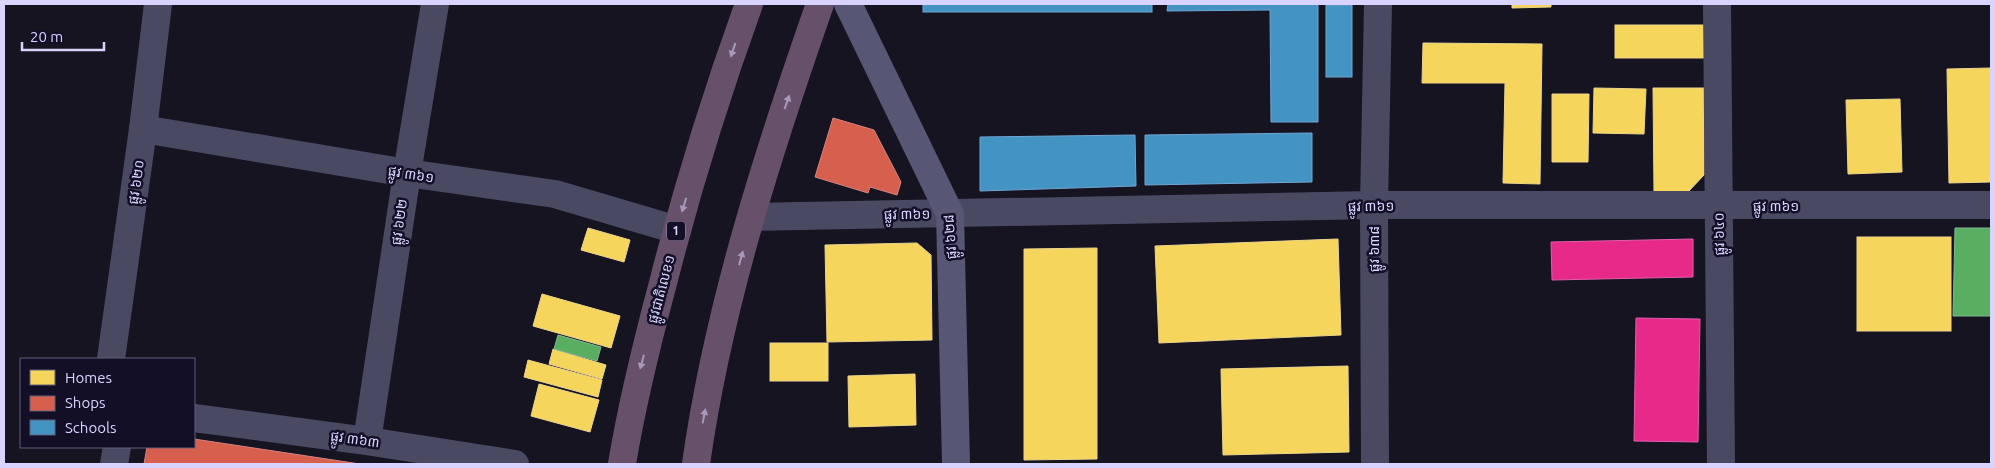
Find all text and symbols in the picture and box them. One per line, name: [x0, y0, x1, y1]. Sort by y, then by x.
scale bar: [22, 20, 105, 52]
text: 20 m: [30, 28, 63, 45]
one-way arrow: [729, 42, 736, 57]
one-way arrow: [784, 95, 791, 110]
street label: ផ្លូវ ៦២០: [125, 159, 151, 206]
street label: ផ្លូវ ៣៦១: [386, 162, 435, 190]
one-way arrow: [680, 197, 688, 212]
street label: ផ្លូវ ៦២២: [388, 198, 414, 247]
street label: ផ្លូវ ៣៦១: [1348, 198, 1394, 219]
street label: ផ្លូវ ៣៦១: [1753, 198, 1799, 218]
street label: ផ្លូវ ៣៦១: [884, 206, 930, 227]
street label: ផ្លូវ ៦៤០: [1711, 212, 1732, 256]
street label: ផ្លូវ ៦២៨: [940, 214, 964, 260]
road number: 1: [667, 222, 685, 240]
street label: ផ្លូវ ៦៣៨: [1366, 226, 1386, 272]
one-way arrow: [737, 250, 745, 265]
street label: ផ្លូវជាតិលេខ១: [644, 253, 682, 326]
one-way arrow: [638, 354, 646, 369]
legend: [20, 358, 195, 448]
text: Homes: [65, 369, 112, 386]
text: Shops: [65, 394, 106, 411]
one-way arrow: [700, 409, 708, 424]
text: Schools: [65, 419, 116, 436]
street label: ផ្លូវ ៣៦៣: [329, 428, 381, 454]

